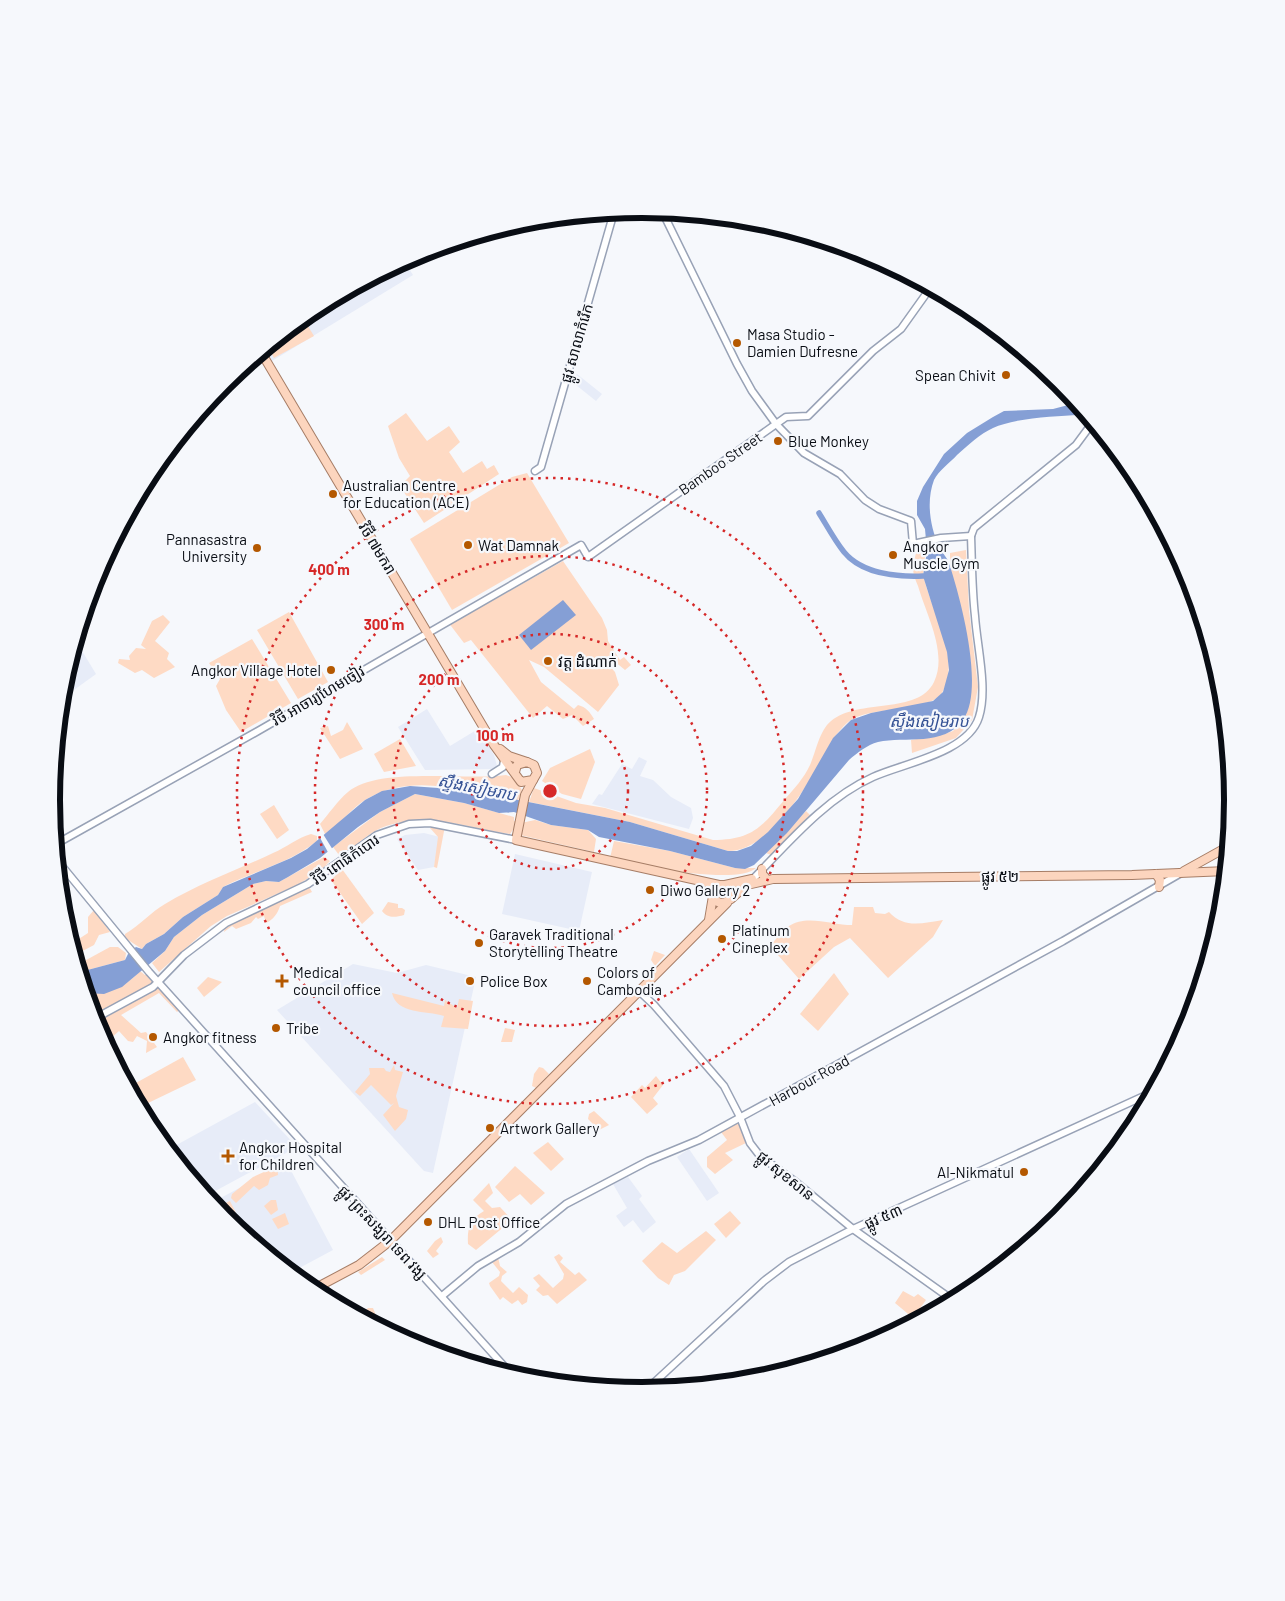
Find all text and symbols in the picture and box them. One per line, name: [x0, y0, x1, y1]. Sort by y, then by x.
street label: ផ្លូវ សាលាកំរើក: [556, 301, 601, 386]
place label: Masa Studio - Damien Dufresne: [747, 325, 858, 360]
marker: Masa Studio - Damien Dufresne: [731, 337, 743, 349]
place label: Spean Chivit: [915, 366, 996, 384]
marker: Spean Chivit: [1000, 369, 1012, 381]
street label: Bamboo Street: [675, 428, 765, 498]
place label: Blue Monkey: [788, 432, 869, 450]
marker: Blue Monkey: [772, 435, 784, 447]
place label: Australian Centre for Education (ACE): [343, 476, 469, 511]
marker: Australian Centre for Education (ACE): [327, 488, 339, 500]
street label: វិថី ៧មករា: [355, 519, 401, 577]
place label: Pannasastra University: [166, 530, 247, 565]
place label: Wat Damnak: [478, 536, 560, 554]
place label: Angkor Muscle Gym: [903, 537, 980, 572]
marker: Wat Damnak: [462, 539, 474, 551]
marker: Pannasastra University: [251, 542, 263, 554]
marker: Angkor Muscle Gym: [887, 549, 899, 561]
text: 400 m: [308, 560, 350, 578]
text: 300 m: [364, 615, 404, 633]
place label: វត្ត ដំំណាក់: [558, 652, 617, 671]
marker: វត្ត ដំំណាក់: [542, 655, 554, 667]
place label: Angkor Village Hotel: [191, 661, 321, 679]
street label: វិថី អាចារ្យហែមចៀវ: [268, 661, 368, 730]
marker: Angkor Village Hotel: [325, 664, 337, 676]
text: 200 m: [418, 670, 460, 688]
water label: ស្ទឹងសៀមរាប: [889, 711, 970, 731]
text: 100 m: [476, 726, 514, 744]
water label: ស្ទឹងសៀមរាប: [436, 770, 520, 806]
centre of rings: [541, 782, 559, 800]
street label: វិថី ពោធិកំបោរ: [308, 830, 382, 888]
street label: ផ្លូវ ៥២: [981, 867, 1019, 890]
place label: Diwo Gallery 2: [660, 881, 750, 899]
marker: Diwo Gallery 2: [644, 884, 656, 896]
place label: Platinum Cineplex: [732, 921, 790, 956]
place label: Garavek Traditional Storytelling Theatre: [489, 925, 618, 960]
marker: Platinum Cineplex: [716, 933, 728, 945]
marker: Garavek Traditional Storytelling Theatre: [473, 937, 485, 949]
place label: Medical council office: [293, 963, 381, 998]
place label: Colors of Cambodia: [597, 963, 662, 998]
place label: Police Box: [480, 972, 547, 990]
marker: Medical council office: [275, 974, 289, 988]
marker: Police Box: [464, 975, 476, 987]
marker: Colors of Cambodia: [581, 975, 593, 987]
place label: Tribe: [286, 1019, 319, 1037]
marker: Tribe: [270, 1022, 282, 1034]
place label: Angkor fitness: [163, 1028, 257, 1046]
marker: Angkor fitness: [147, 1031, 159, 1043]
street label: Harbour Road: [766, 1051, 852, 1109]
place label: Artwork Gallery: [500, 1119, 599, 1137]
marker: Artwork Gallery: [484, 1122, 496, 1134]
place label: Angkor Hospital for Children: [239, 1138, 342, 1173]
street label: ផ្លូវ សុខសាន: [750, 1146, 818, 1208]
marker: Angkor Hospital for Children: [221, 1149, 235, 1163]
place label: Al-Nikmatul: [937, 1163, 1014, 1181]
marker: Al-Nikmatul: [1018, 1166, 1030, 1178]
street label: ផ្លូវ ព្រះសង្ឃរា ទេព វង្ស: [331, 1181, 431, 1286]
street label: ផ្លូវ ៥៣: [861, 1200, 907, 1237]
place label: DHL Post Office: [438, 1213, 540, 1231]
marker: DHL Post Office: [422, 1216, 434, 1228]

